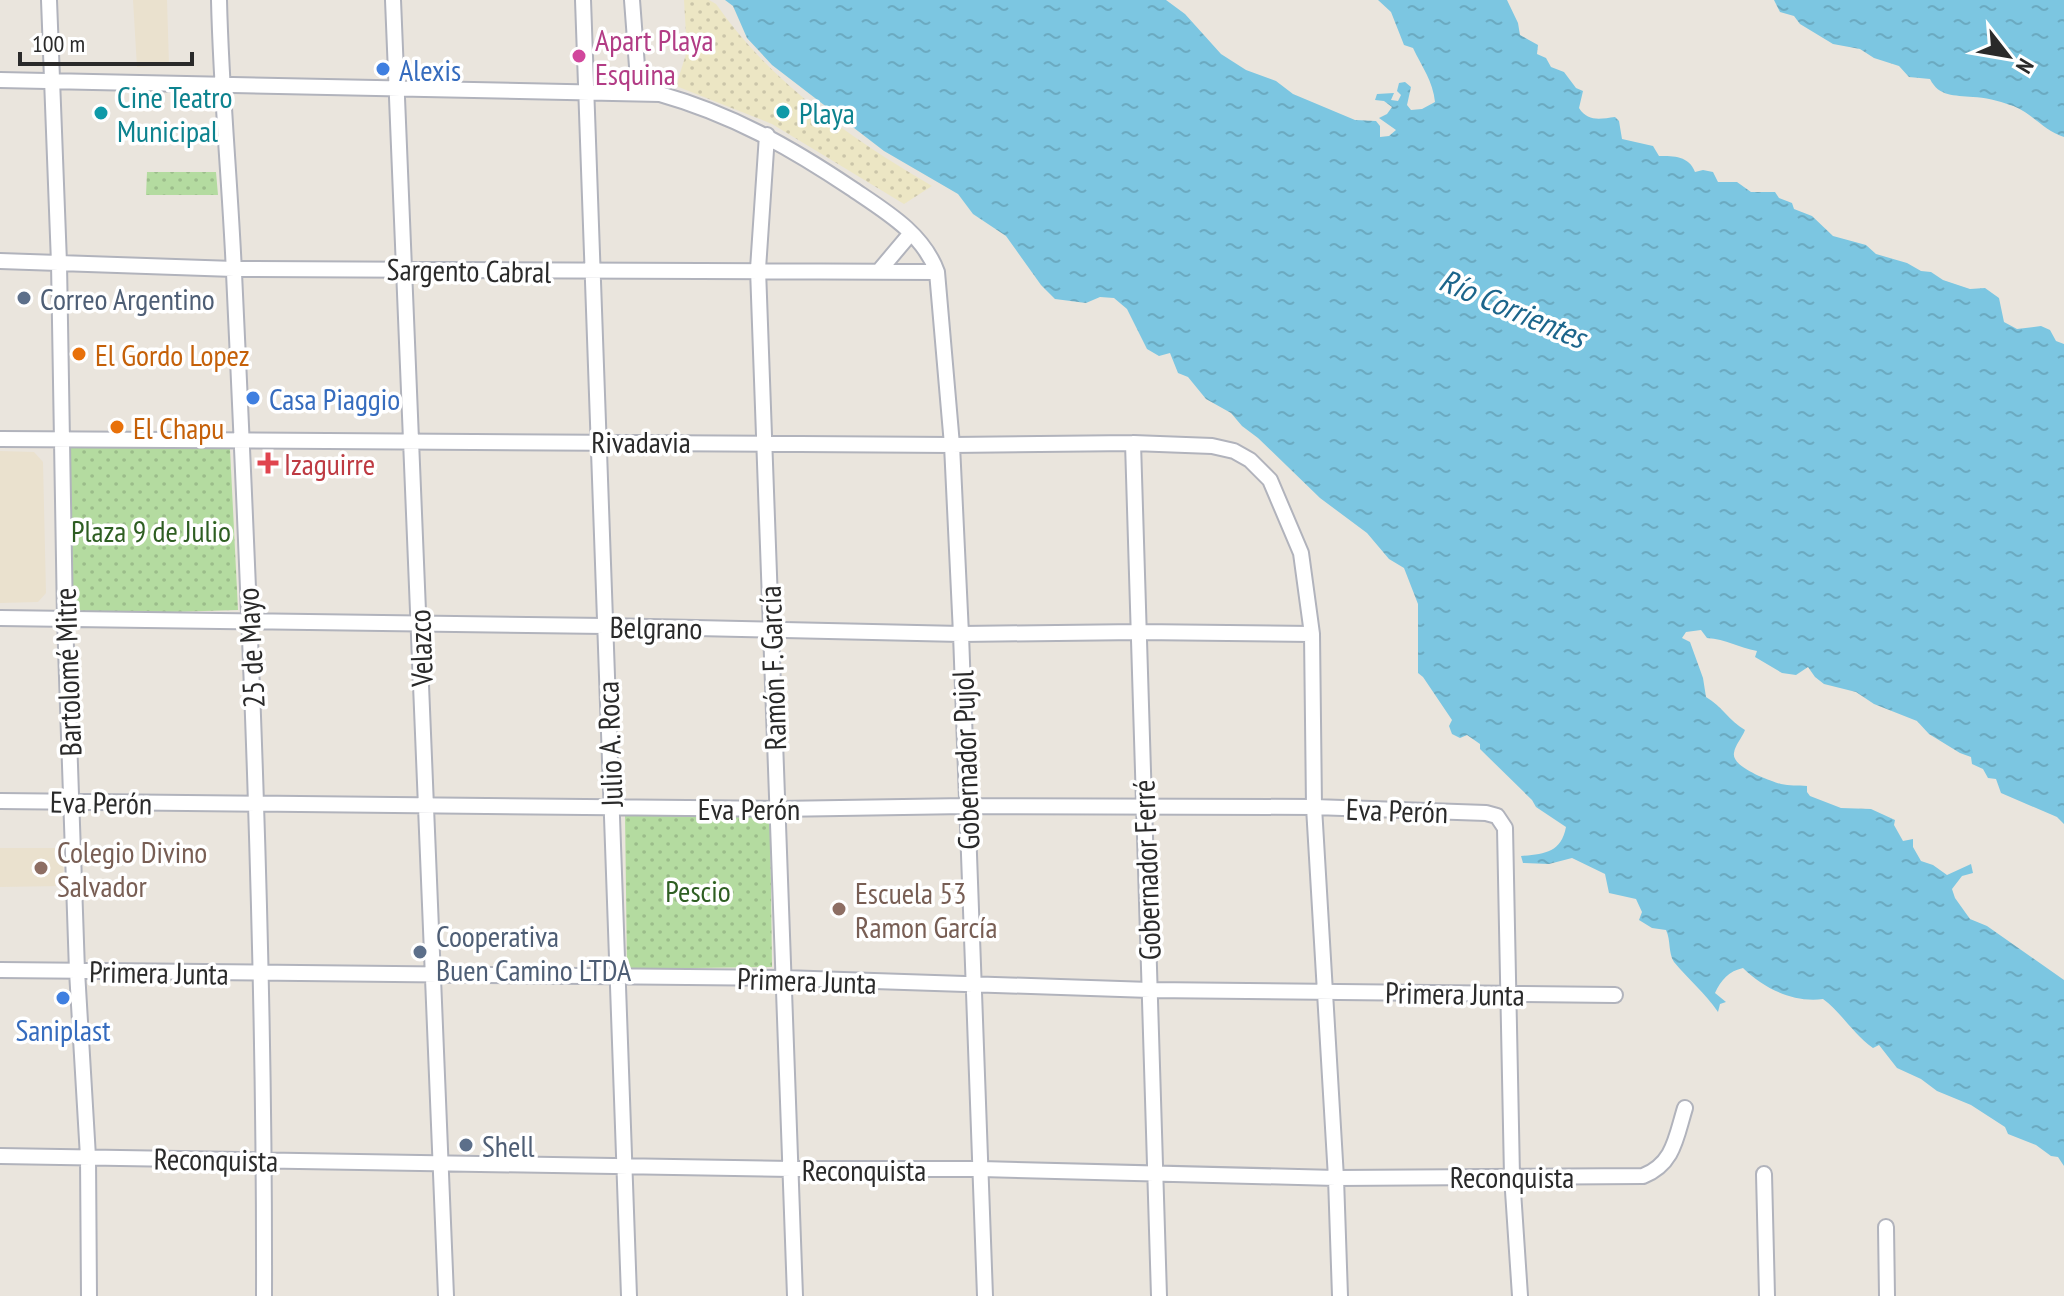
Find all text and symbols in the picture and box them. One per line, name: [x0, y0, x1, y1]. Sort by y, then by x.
scale bar: [20, 16, 192, 66]
north arrow: [1968, 16, 2048, 96]
place label: Apart Playa Esquina: [595, 20, 714, 93]
text: 100 m: [32, 28, 85, 59]
marker: Apart Playa Esquina: [570, 47, 588, 65]
place label: Alexis: [399, 50, 461, 89]
text: N: [2010, 54, 2040, 79]
marker: Alexis: [374, 60, 392, 78]
place label: Cine Teatro Municipal: [117, 77, 233, 150]
place label: Playa: [799, 93, 855, 132]
marker: Playa: [774, 103, 792, 121]
marker: Cine Teatro Municipal: [92, 104, 110, 122]
street label: Sargento Cabral: [386, 249, 552, 291]
water label: Río Corrientes: [1434, 258, 1595, 359]
place label: Correo Argentino: [40, 279, 215, 318]
marker: Correo Argentino: [15, 289, 33, 307]
place label: El Gordo Lopez: [95, 335, 250, 374]
marker: El Gordo Lopez: [70, 345, 88, 363]
place label: Casa Piaggio: [269, 379, 400, 418]
marker: Casa Piaggio: [244, 389, 262, 407]
place label: El Chapu: [133, 408, 224, 447]
marker: El Chapu: [108, 418, 126, 436]
street label: Rivadavia: [591, 422, 691, 461]
place label: Izaguirre: [284, 444, 375, 483]
marker: Izaguirre: [259, 454, 277, 472]
park label: Plaza 9 de Julio: [71, 511, 231, 550]
street label: Ramón F. García: [750, 585, 794, 751]
street label: Bartolomé Mitre: [45, 587, 89, 757]
street label: 25 de Mayo: [227, 587, 273, 709]
street label: Belgrano: [609, 607, 703, 647]
street label: Velazco: [399, 609, 441, 688]
street label: Gobernador Pujol: [942, 670, 988, 850]
street label: Julio A. Roca: [587, 681, 631, 808]
street label: Gobernador Ferré: [1123, 779, 1169, 961]
street label: Eva Perón: [50, 782, 152, 822]
street label: Eva Perón: [698, 789, 800, 828]
street label: Eva Perón: [1345, 789, 1449, 831]
place label: Colegio Divino Salvador: [57, 832, 207, 905]
marker: Colegio Divino Salvador: [32, 859, 50, 877]
park label: Pescio: [665, 871, 731, 910]
place label: Escuela 53 Ramon García: [855, 873, 998, 946]
marker: Escuela 53 Ramon García: [830, 900, 848, 918]
place label: Cooperativa Buen Camino LTDA: [436, 916, 632, 989]
marker: Cooperativa Buen Camino LTDA: [411, 943, 429, 961]
street label: Primera Junta: [89, 951, 229, 993]
street label: Primera Junta: [737, 958, 877, 1002]
street label: Primera Junta: [1385, 972, 1525, 1014]
marker: Saniplast: [54, 989, 72, 1007]
place label: Saniplast: [16, 1010, 111, 1049]
place label: Shell: [482, 1126, 534, 1165]
marker: Shell: [457, 1136, 475, 1154]
street label: Reconquista: [153, 1138, 279, 1180]
street label: Reconquista: [802, 1150, 926, 1189]
street label: Reconquista: [1450, 1157, 1574, 1196]

